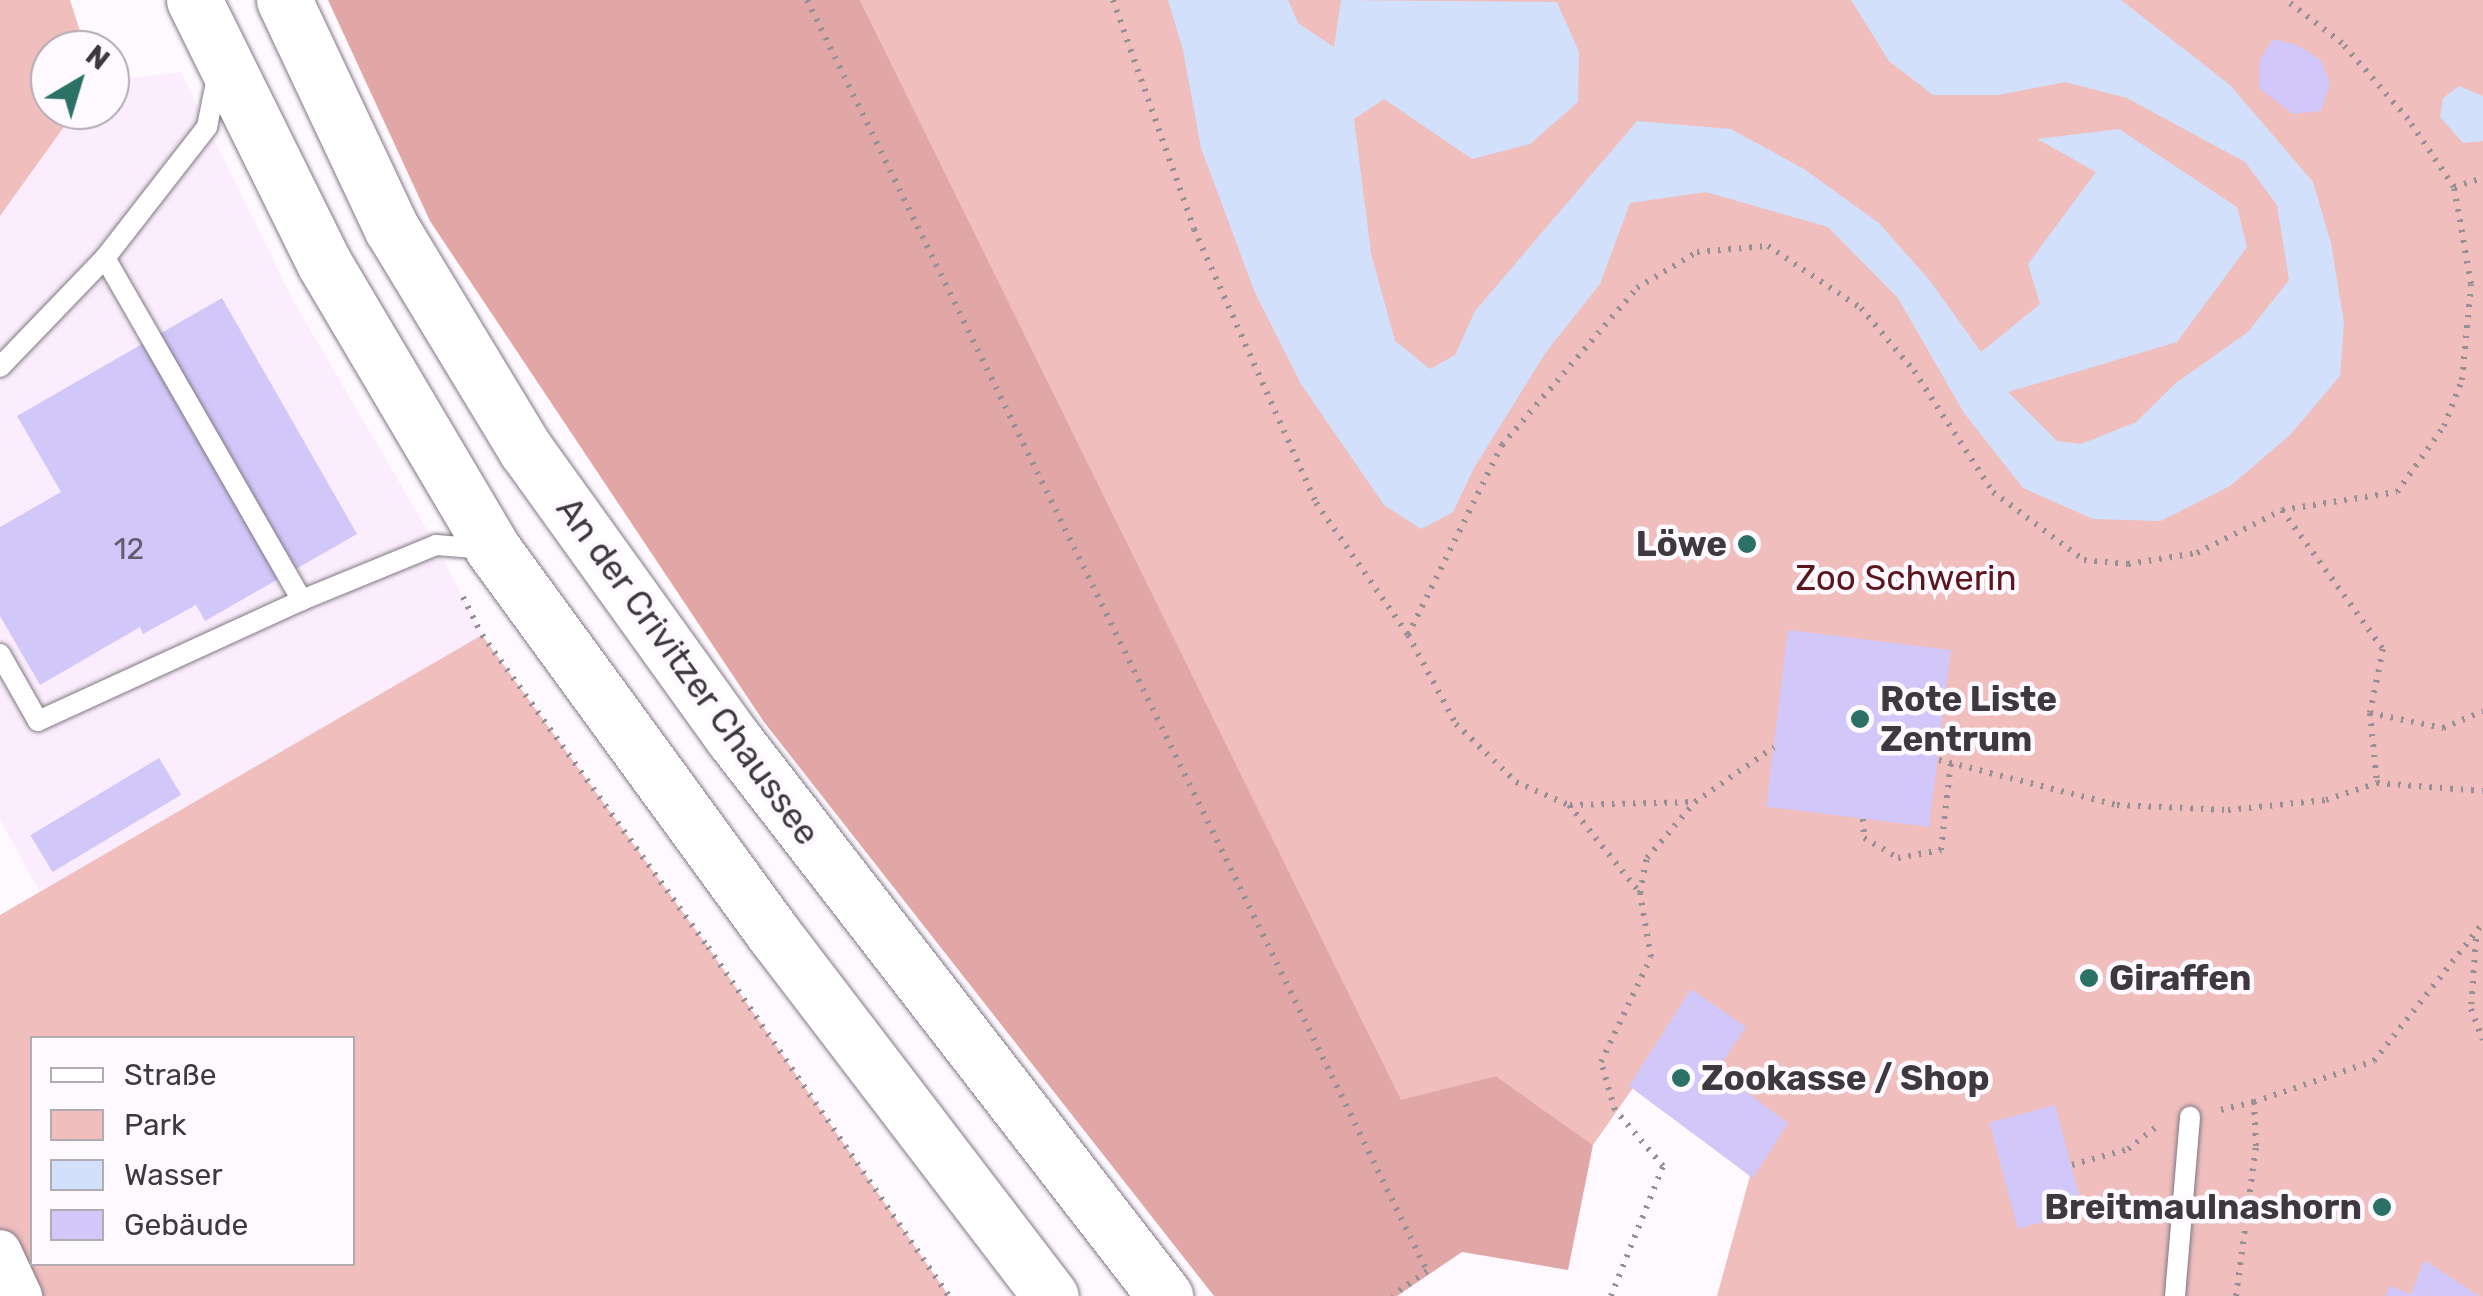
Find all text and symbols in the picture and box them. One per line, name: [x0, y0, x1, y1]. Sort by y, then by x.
north arrow: [30, 30, 130, 130]
text: N: [79, 38, 116, 77]
street label: An der Crivitzer Chaussee: [547, 488, 829, 854]
place label: Löwe: [1636, 523, 1727, 565]
house number: 12: [114, 531, 144, 567]
marker: Löwe: [1736, 533, 1758, 555]
park label: Zoo Schwerin: [1795, 557, 2017, 599]
place label: Rote Liste Zentrum: [1880, 678, 2057, 760]
marker: Rote Liste Zentrum: [1849, 708, 1871, 730]
place label: Giraffen: [2109, 957, 2252, 999]
marker: Giraffen: [2078, 967, 2100, 989]
legend: [30, 1036, 355, 1266]
text: Straße: [124, 1057, 217, 1093]
place label: Zookasse / Shop: [1701, 1057, 1990, 1099]
marker: Zookasse / Shop: [1670, 1067, 1692, 1089]
text: Park: [124, 1107, 186, 1143]
text: Wasser: [124, 1157, 223, 1193]
place label: Breitmaulnashorn: [2044, 1186, 2362, 1228]
marker: Breitmaulnashorn: [2371, 1196, 2393, 1218]
text: Gebäude: [124, 1207, 248, 1243]

